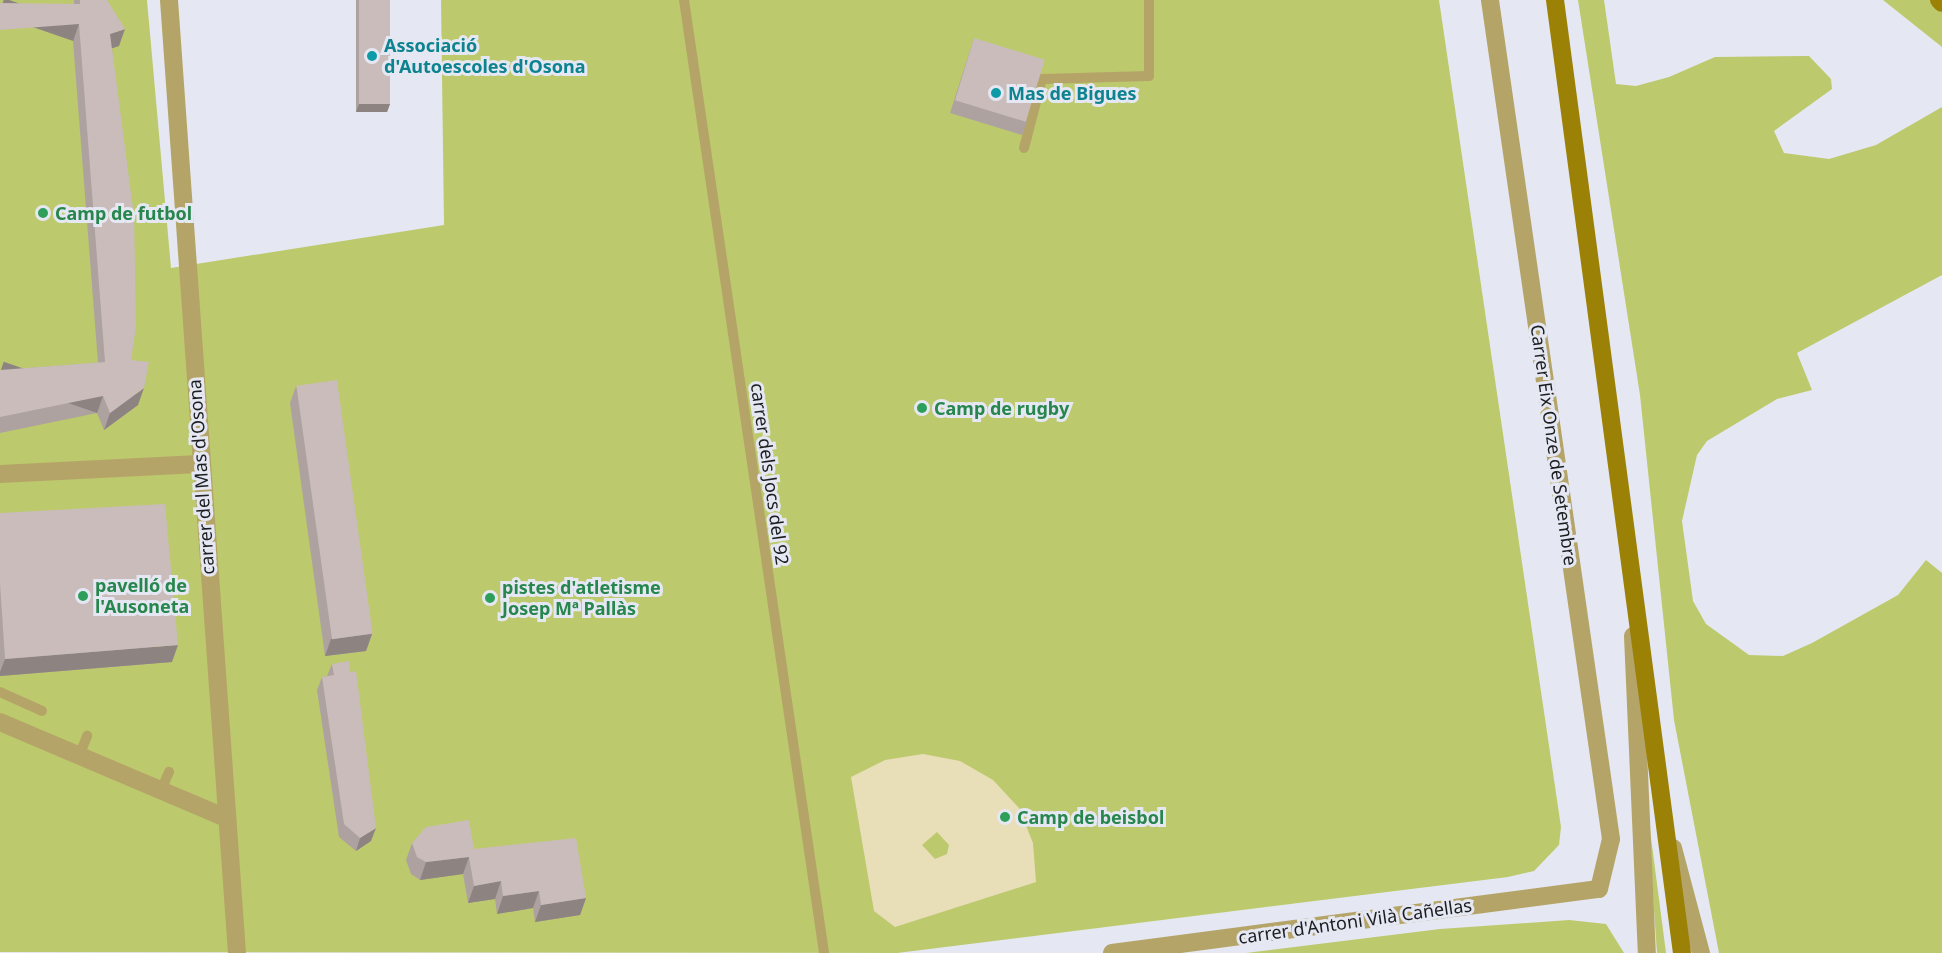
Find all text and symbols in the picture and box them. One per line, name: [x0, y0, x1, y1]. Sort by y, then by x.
place label: Associació d'Autoescoles d'Osona: [384, 35, 585, 78]
marker: Associació d'Autoescoles d'Osona: [365, 49, 379, 63]
place label: Mas de Bigues: [1008, 82, 1136, 104]
marker: Mas de Bigues: [989, 86, 1003, 100]
place label: Camp de futbol: [55, 202, 192, 224]
marker: Camp de futbol: [36, 206, 50, 220]
street label: Carrer Eix Onze de Setembre: [1526, 323, 1582, 567]
street label: carrer del Mas d'Osona: [183, 379, 219, 575]
street label: carrer dels Jocs del 92: [747, 382, 793, 566]
place label: Camp de rugby: [934, 397, 1069, 419]
marker: Camp de rugby: [915, 401, 929, 415]
place label: pavelló de l'Ausoneta: [95, 575, 189, 618]
place label: pistes d'atletisme Josep Mª Pallàs: [502, 577, 661, 620]
marker: pavelló de l'Ausoneta: [76, 589, 90, 603]
marker: pistes d'atletisme Josep Mª Pallàs: [483, 591, 497, 605]
place label: Camp de beisbol: [1017, 806, 1164, 828]
marker: Camp de beisbol: [998, 810, 1012, 824]
street label: carrer d'Antoni Vilà Cañellas: [1237, 894, 1473, 948]

